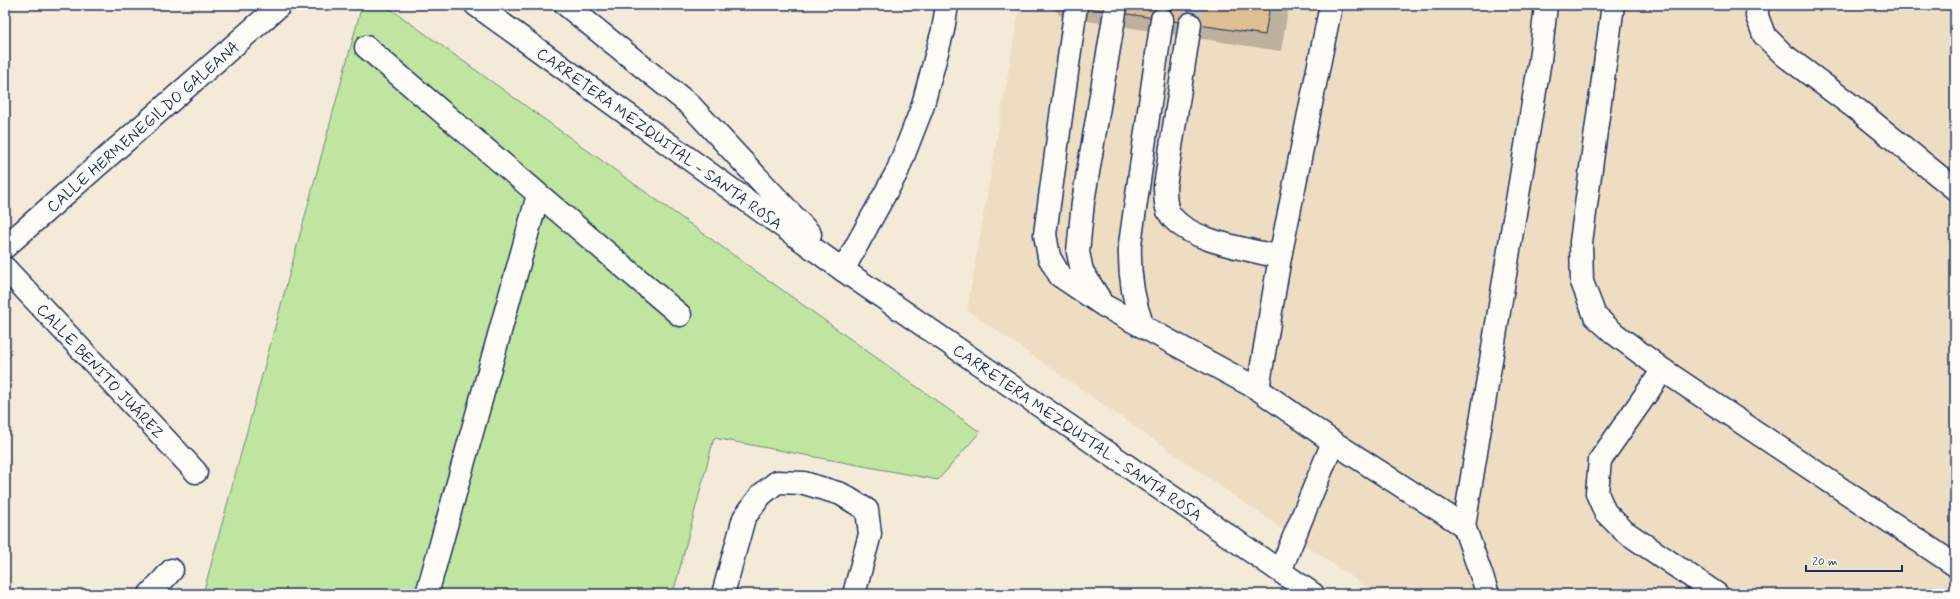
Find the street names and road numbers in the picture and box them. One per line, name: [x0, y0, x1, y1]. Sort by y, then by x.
street label: CALLE HERMENEGILDO GALEANA: [43, 37, 244, 218]
street label: CARRETERA MEZQUITAL - SANTA ROSA: [532, 43, 786, 235]
street label: CALLE BENITO JUÁREZ: [31, 299, 168, 443]
street label: CARRETERA MEZQUITAL - SANTA ROSA: [948, 340, 1206, 526]

